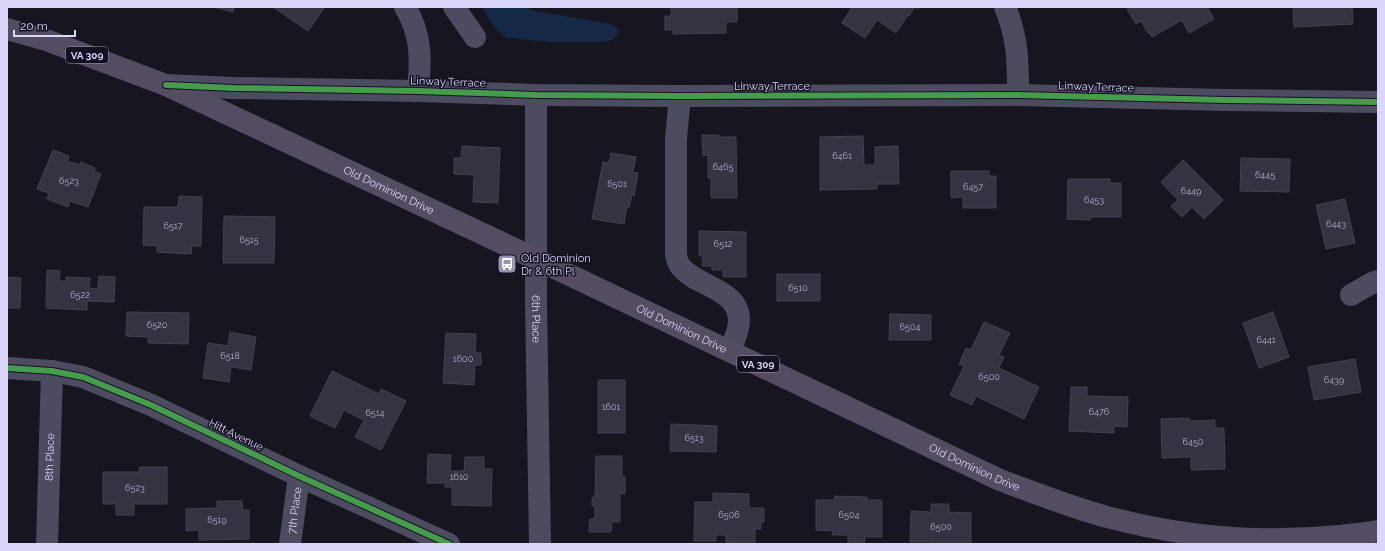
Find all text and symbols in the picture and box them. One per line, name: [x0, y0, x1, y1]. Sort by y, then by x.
scale bar: [14, 12, 75, 38]
text: 20 m: [20, 19, 48, 33]
road number: VA 309: [66, 47, 108, 63]
street label: Linway Terrace: [410, 74, 487, 90]
street label: Linway Terrace: [1058, 79, 1135, 95]
street label: Linway Terrace: [734, 80, 811, 93]
house number: 6461: [832, 151, 852, 161]
house number: 6465: [713, 162, 733, 172]
street label: Old Dominion Drive: [341, 163, 437, 217]
house number: 6445: [1255, 170, 1275, 180]
house number: 6523: [59, 176, 79, 186]
house number: 6501: [607, 179, 627, 189]
house number: 6457: [963, 182, 983, 192]
house number: 6449: [1181, 186, 1201, 196]
house number: 6453: [1084, 195, 1104, 205]
house number: 6443: [1326, 219, 1346, 229]
house number: 6517: [164, 221, 183, 231]
house number: 6515: [239, 235, 259, 245]
house number: 6512: [714, 239, 733, 249]
place label: Old Dominion Dr & 6th Pl: [521, 252, 591, 278]
bus stop icon: Old Dominion Dr & 6th Pl: [496, 253, 518, 275]
house number: 6510: [788, 283, 808, 293]
house number: 6522: [70, 290, 90, 300]
street label: 6th Place: [530, 295, 543, 344]
street label: Old Dominion Drive: [634, 301, 730, 356]
house number: 6520: [147, 320, 168, 330]
house number: 6504: [900, 322, 920, 332]
house number: 6441: [1256, 335, 1276, 345]
house number: 6518: [220, 351, 240, 361]
house number: 1600: [453, 354, 474, 364]
road number: VA 309: [737, 356, 779, 372]
house number: 6500: [978, 372, 1000, 382]
house number: 6439: [1324, 375, 1344, 385]
house number: 1601: [602, 402, 620, 412]
house number: 6476: [1089, 407, 1110, 417]
house number: 6514: [365, 408, 385, 418]
street label: Hitt Avenue: [207, 416, 266, 454]
street label: 8th Place: [42, 432, 57, 481]
house number: 6513: [685, 433, 704, 443]
house number: 6450: [1183, 437, 1204, 447]
street label: Old Dominion Drive: [927, 441, 1022, 494]
house number: 1610: [450, 472, 469, 482]
house number: 6523: [125, 483, 145, 493]
street label: 7th Place: [285, 486, 304, 534]
house number: 6506: [718, 510, 740, 520]
house number: 6504: [839, 510, 859, 520]
house number: 6519: [207, 515, 227, 525]
house number: 6500: [930, 522, 952, 532]

